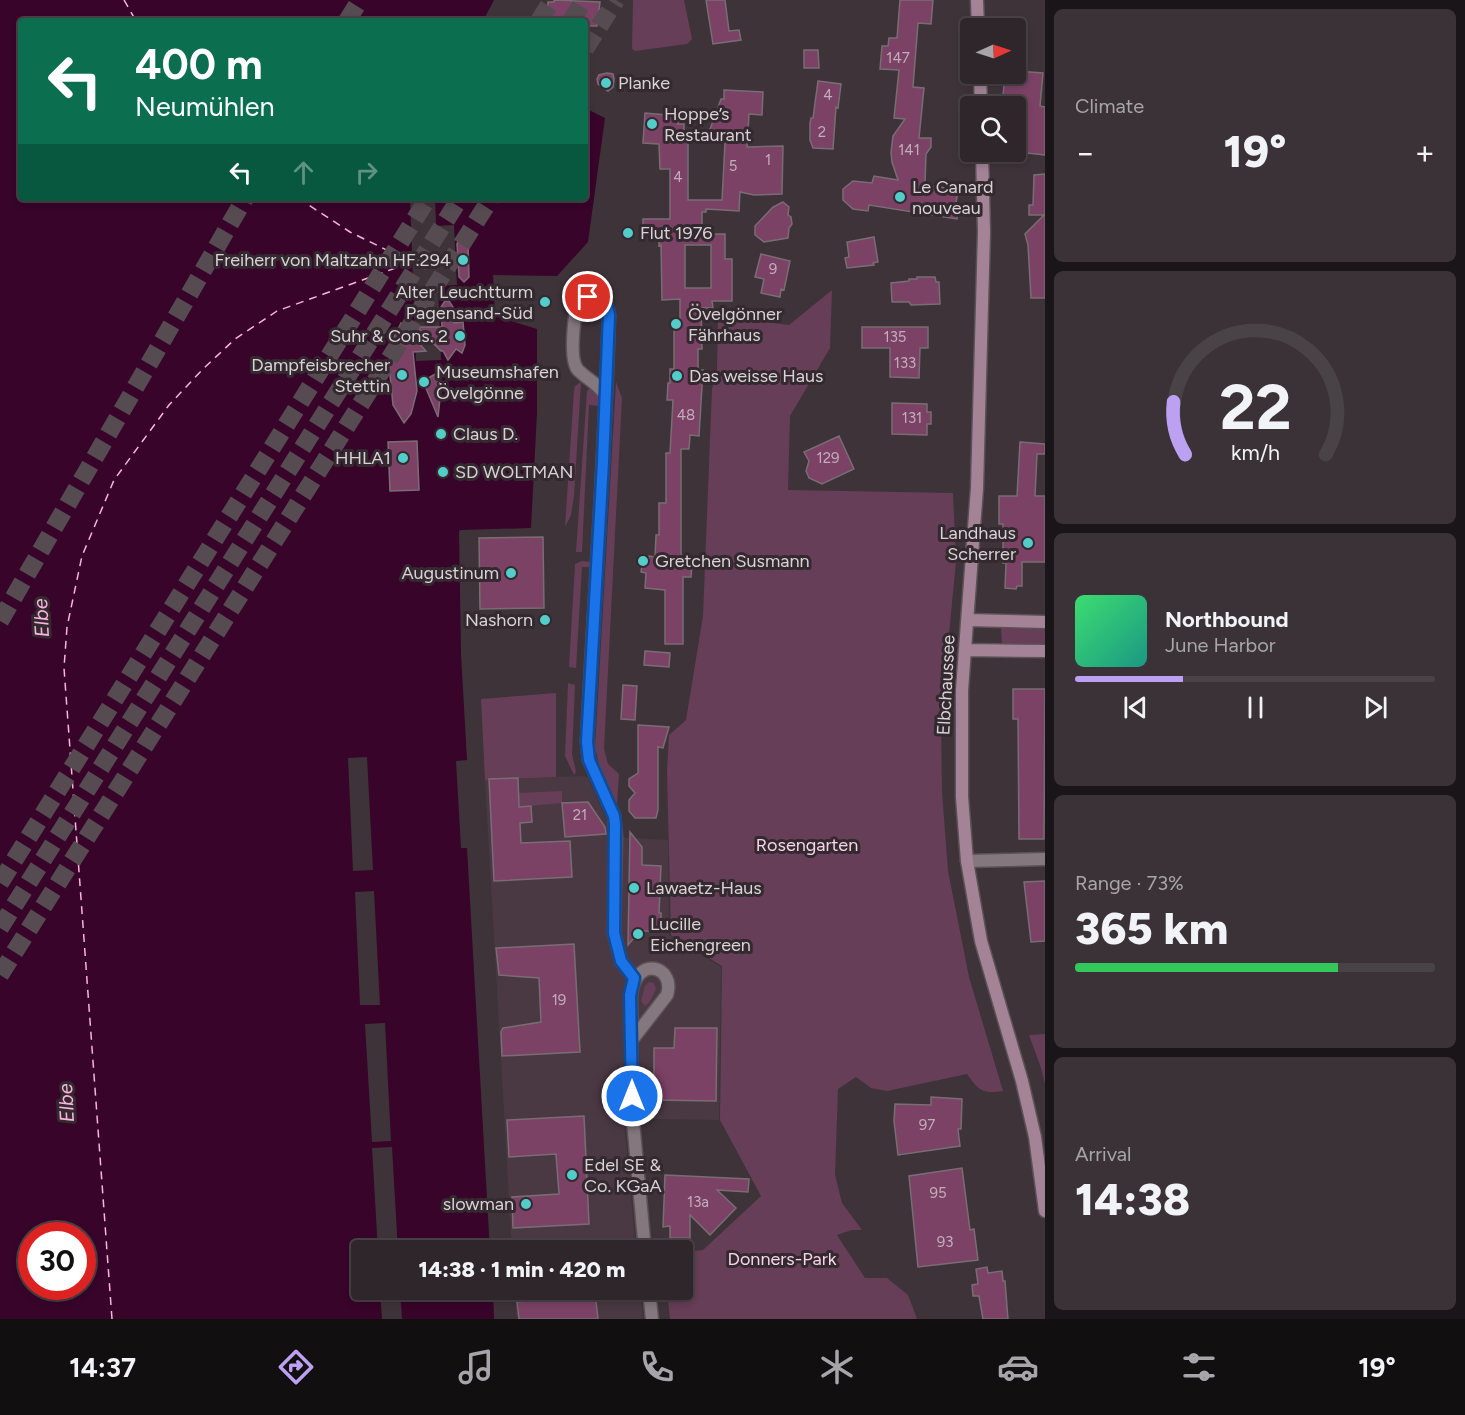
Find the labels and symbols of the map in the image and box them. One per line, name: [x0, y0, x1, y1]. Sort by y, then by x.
north arrow: [960, 18, 1026, 84]
house number: 147: [886, 49, 910, 67]
place label: Planke: [618, 72, 670, 94]
marker: Planke: [599, 76, 613, 90]
house number: 4: [823, 86, 833, 104]
place label: Hoppe’s Restaurant: [664, 103, 752, 146]
marker: Hoppe’s Restaurant: [645, 117, 659, 131]
house number: 2: [818, 123, 826, 141]
house number: 141: [898, 141, 920, 159]
house number: 1: [765, 151, 771, 169]
house number: 5: [729, 157, 737, 175]
house number: 4: [673, 168, 683, 186]
place label: Le Canard nouveau: [912, 176, 994, 219]
marker: Le Canard nouveau: [893, 190, 907, 204]
place label: Flut 1976: [640, 222, 713, 244]
marker: Flut 1976: [621, 226, 635, 240]
place label: Freiherr von Maltzahn HF.294: [215, 249, 451, 271]
marker: Freiherr von Maltzahn HF.294: [456, 253, 470, 267]
house number: 9: [769, 260, 777, 278]
pin: [562, 271, 613, 322]
place label: Alter Leuchtturm Pagensand-Süd: [396, 281, 533, 324]
marker: Alter Leuchtturm Pagensand-Süd: [538, 295, 552, 309]
place label: Övelgönner Fährhaus: [688, 303, 782, 346]
marker: Övelgönner Fährhaus: [669, 317, 683, 331]
place label: Suhr & Cons. 2: [330, 325, 448, 347]
house number: 135: [884, 328, 906, 346]
marker: Suhr & Cons. 2: [453, 329, 467, 343]
place label: Dampfeisbrecher Stettin: [251, 354, 390, 397]
house number: 133: [894, 354, 916, 372]
place label: Museumshafen Övelgönne: [436, 361, 559, 404]
place label: Das weisse Haus: [689, 365, 823, 387]
marker: Dampfeisbrecher Stettin: [395, 368, 409, 382]
marker: Das weisse Haus: [670, 369, 684, 383]
marker: Museumshafen Övelgönne: [417, 375, 431, 389]
house number: 48: [677, 406, 695, 424]
house number: 131: [902, 409, 922, 427]
place label: Claus D.: [453, 423, 518, 445]
marker: Claus D.: [434, 427, 448, 441]
place label: HHLA1: [335, 447, 391, 469]
house number: 129: [816, 449, 840, 467]
marker: HHLA1: [396, 451, 410, 465]
place label: SD WOLTMAN: [455, 461, 573, 483]
marker: SD WOLTMAN: [436, 465, 450, 479]
place label: Landhaus Scherrer: [939, 522, 1016, 565]
marker: Landhaus Scherrer: [1021, 536, 1035, 550]
place label: Gretchen Susmann: [655, 550, 810, 572]
marker: Gretchen Susmann: [636, 554, 650, 568]
place label: Augustinum: [401, 562, 499, 584]
marker: Augustinum: [504, 566, 518, 580]
water label: Elbe: [28, 598, 54, 638]
place label: Nashorn: [465, 609, 533, 631]
marker: Nashorn: [538, 613, 552, 627]
street label: Elbchaussee: [932, 634, 960, 736]
house number: 21: [573, 806, 587, 824]
park label: Rosengarten: [756, 834, 858, 856]
place label: Lawaetz-Haus: [646, 877, 762, 899]
marker: Lawaetz-Haus: [627, 881, 641, 895]
place label: Lucille Eichengreen: [650, 913, 751, 956]
marker: Lucille Eichengreen: [631, 927, 645, 941]
house number: 19: [552, 991, 566, 1009]
position arrow: [600, 1064, 664, 1128]
water label: Elbe: [53, 1083, 79, 1123]
house number: 97: [919, 1116, 935, 1134]
place label: Edel SE & Co. KGaA: [584, 1154, 662, 1197]
marker: Edel SE & Co. KGaA: [565, 1168, 579, 1182]
house number: 95: [929, 1184, 947, 1202]
place label: slowman: [443, 1193, 514, 1215]
house number: 13a: [687, 1193, 709, 1211]
marker: slowman: [519, 1197, 533, 1211]
speed limit sign: 30: [18, 1222, 96, 1300]
house number: 93: [937, 1233, 953, 1251]
park label: Donners-Park: [728, 1248, 837, 1270]

